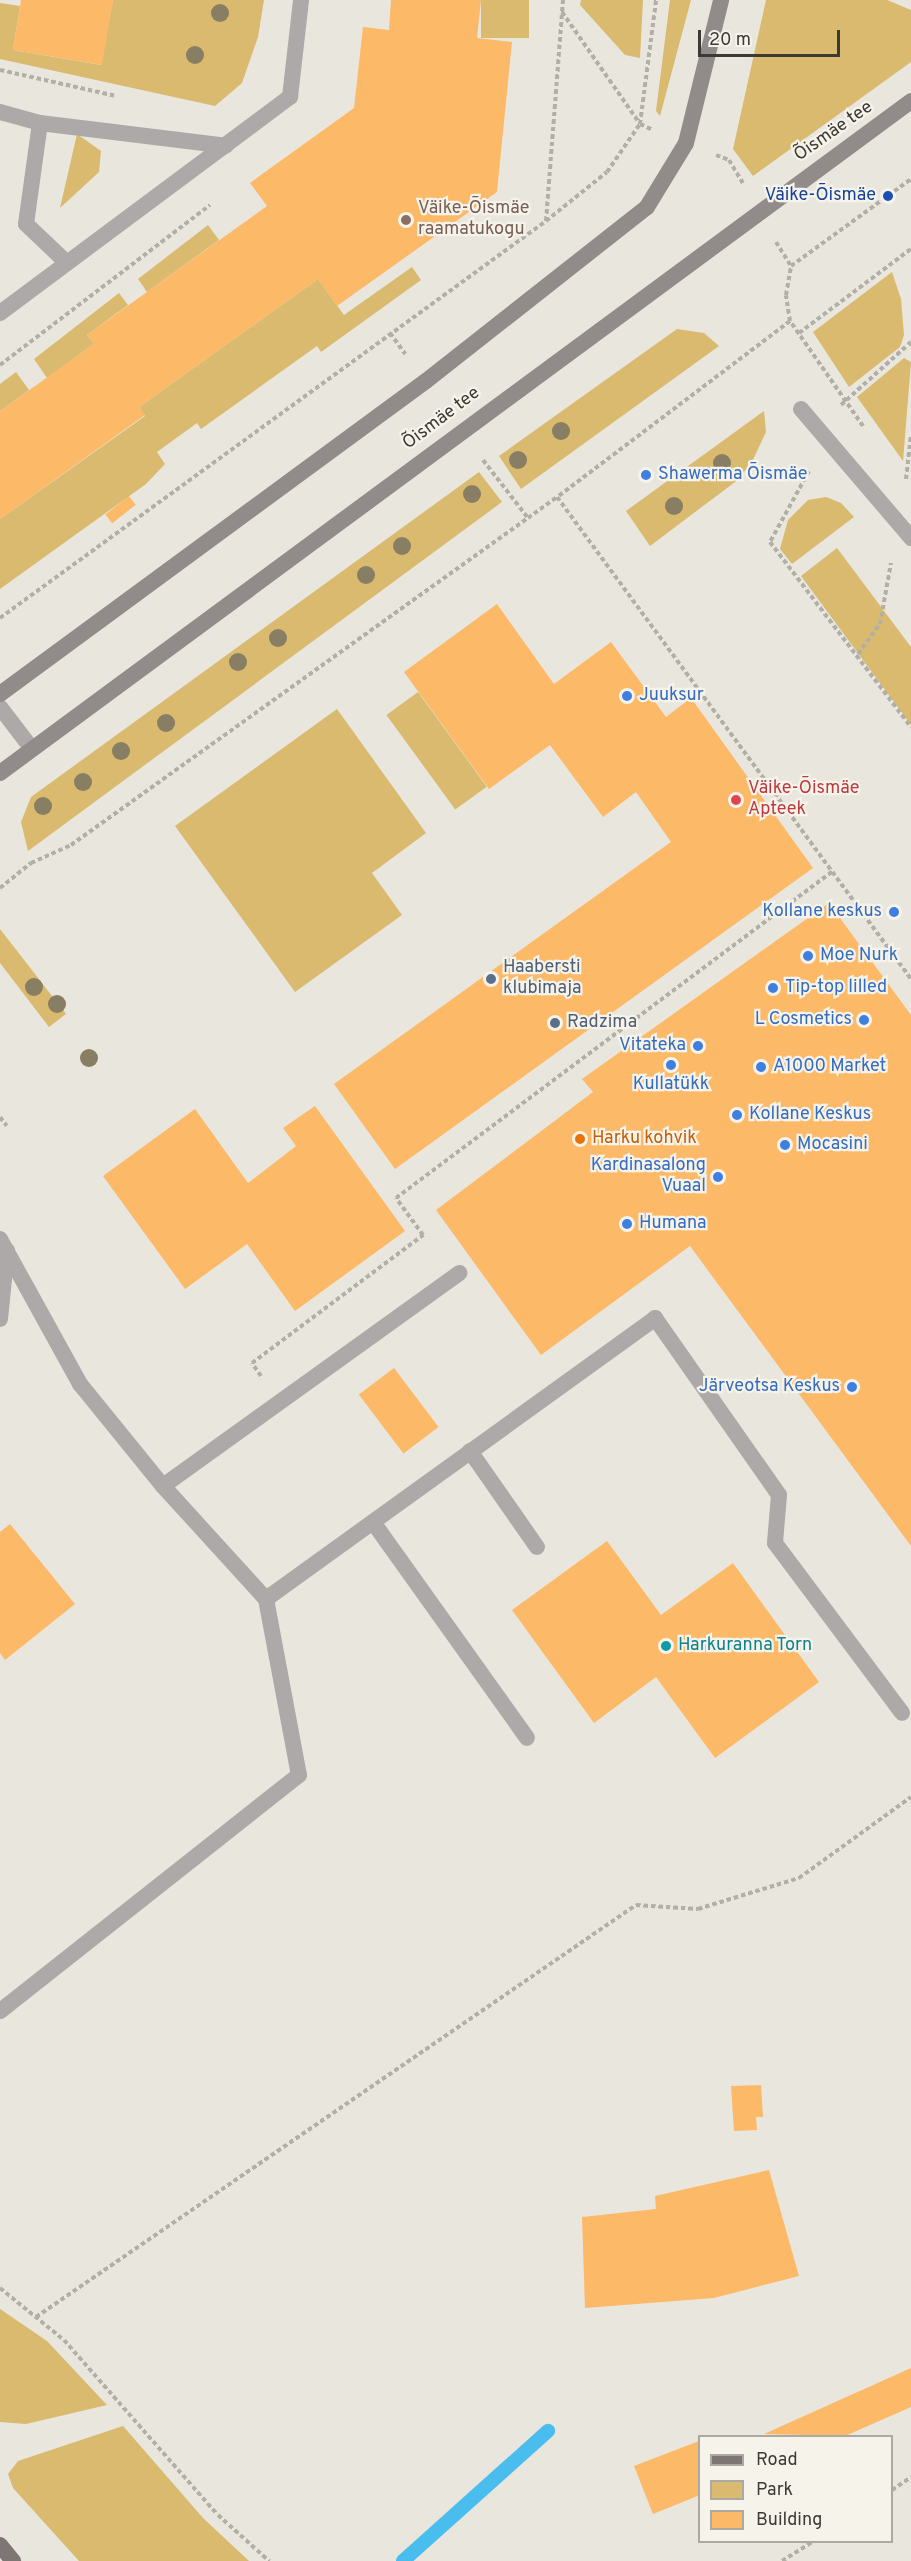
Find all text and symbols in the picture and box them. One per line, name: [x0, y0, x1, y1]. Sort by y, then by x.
scale bar: [701, 18, 844, 56]
text: 20 m: [709, 29, 751, 52]
street label: Õismäe tee: [790, 97, 878, 167]
place label: Väike-Õismäe: [765, 185, 876, 207]
marker: Väike-Õismäe: [881, 189, 895, 203]
place label: Väike-Õismäe raamatukogu: [418, 199, 529, 242]
marker: Väike-Õismäe raamatukogu: [399, 213, 413, 227]
street label: Õismäe tee: [399, 383, 485, 455]
place label: Shawerma Õismäe: [658, 464, 807, 486]
marker: Shawerma Õismäe: [639, 468, 653, 482]
place label: Juuksur: [639, 685, 704, 707]
marker: Juuksur: [620, 689, 634, 703]
place label: Väike-Õismäe Apteek: [748, 779, 859, 822]
marker: Väike-Õismäe Apteek: [729, 793, 743, 807]
place label: Kollane keskus: [762, 901, 882, 923]
marker: Kollane keskus: [887, 905, 901, 919]
place label: Moe Nurk: [820, 945, 898, 967]
marker: Moe Nurk: [801, 949, 815, 963]
place label: Haabersti klubimaja: [503, 958, 581, 1000]
marker: Haabersti klubimaja: [484, 972, 498, 986]
place label: Tip-top lilled: [785, 977, 887, 999]
marker: Tip-top lilled: [766, 981, 780, 995]
place label: L Cosmetics: [754, 1009, 852, 1031]
place label: Radzima: [567, 1012, 637, 1034]
marker: L Cosmetics: [857, 1013, 871, 1027]
marker: Radzima: [548, 1016, 562, 1030]
place label: Vitateka: [619, 1035, 686, 1057]
marker: Vitateka: [691, 1039, 705, 1053]
place label: A1000 Market: [773, 1056, 886, 1078]
marker: Kullatükk: [664, 1058, 678, 1072]
marker: A1000 Market: [754, 1060, 768, 1074]
place label: Kullatükk: [633, 1074, 709, 1096]
place label: Kollane Keskus: [749, 1104, 871, 1126]
marker: Kollane Keskus: [730, 1108, 744, 1122]
place label: Harku kohvik: [592, 1128, 697, 1150]
marker: Harku kohvik: [573, 1132, 587, 1146]
place label: Mocasini: [797, 1134, 868, 1156]
marker: Mocasini: [778, 1138, 792, 1152]
place label: Kardinasalong Vuaal: [591, 1156, 706, 1198]
marker: Kardinasalong Vuaal: [711, 1170, 725, 1184]
place label: Humana: [639, 1213, 707, 1235]
marker: Humana: [620, 1217, 634, 1231]
place label: Järveotsa Keskus: [699, 1376, 840, 1398]
marker: Järveotsa Keskus: [845, 1380, 859, 1394]
place label: Harkuranna Torn: [678, 1635, 813, 1657]
marker: Harkuranna Torn: [659, 1639, 673, 1653]
legend: [698, 2435, 893, 2543]
text: Road: [756, 2449, 798, 2472]
text: Park: [756, 2479, 793, 2502]
text: Building: [756, 2509, 822, 2532]

